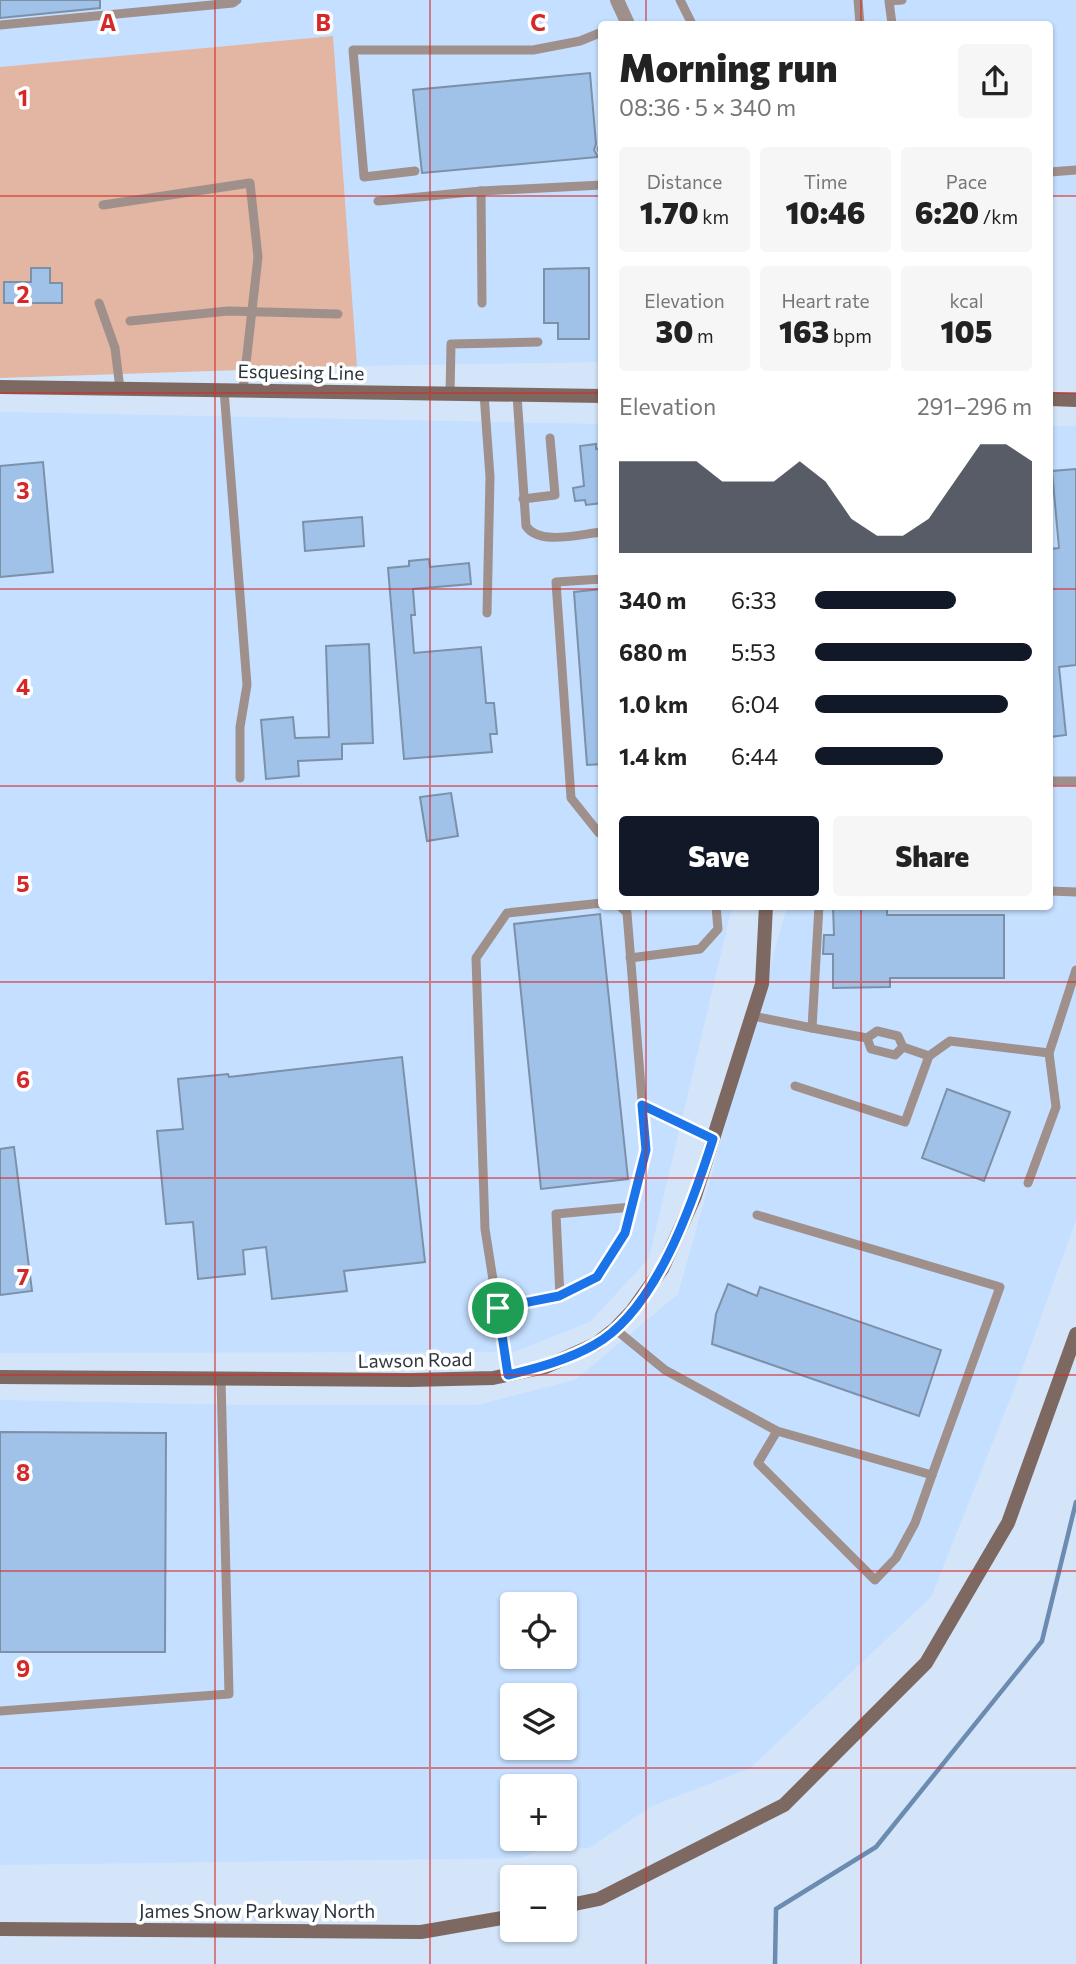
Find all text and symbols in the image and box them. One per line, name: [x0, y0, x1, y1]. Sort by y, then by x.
text: A: [100, 8, 117, 36]
text: B: [315, 8, 331, 36]
text: C: [530, 8, 546, 36]
text: Morning run: [619, 43, 838, 90]
button: share: [958, 44, 1032, 118]
text: 1: [18, 83, 28, 111]
text: 08:36 · 5 × 340 m: [619, 93, 796, 121]
text: Distance: [647, 170, 722, 193]
text: Time: [804, 170, 847, 193]
text: Pace: [946, 170, 987, 193]
text: 1.70: [640, 193, 699, 230]
text: 10:46: [786, 193, 865, 230]
text: 6:20: [915, 193, 979, 230]
text: km: [699, 205, 729, 228]
text: /km: [979, 205, 1018, 228]
text: 2: [16, 280, 30, 308]
text: Elevation: [644, 289, 725, 312]
text: Heart rate: [781, 289, 870, 312]
text: kcal: [949, 289, 984, 312]
text: 30: [655, 312, 693, 349]
text: 163: [779, 312, 829, 349]
text: 105: [941, 312, 992, 349]
text: m: [693, 324, 714, 347]
text: bpm: [829, 324, 872, 347]
street label: Esquesing Line: [237, 359, 365, 384]
text: Elevation: [619, 392, 716, 420]
text: 291–296 m: [917, 392, 1032, 420]
text: 3: [16, 476, 30, 504]
text: 340 m: [619, 586, 686, 614]
text: 6:33: [731, 586, 777, 614]
text: 680 m: [619, 638, 687, 666]
text: 5:53: [731, 638, 776, 666]
text: 4: [16, 672, 30, 700]
text: 1.0 km: [619, 690, 688, 718]
text: 6:04: [731, 690, 779, 718]
text: 1.4 km: [619, 742, 687, 770]
text: 6:44: [731, 742, 778, 770]
button: Save: [619, 816, 819, 896]
button: Share: [833, 816, 1032, 896]
text: 5: [16, 869, 30, 897]
text: 6: [16, 1065, 30, 1093]
text: 7: [17, 1262, 29, 1290]
pin: [468, 1278, 528, 1338]
icon: arrive: [479, 1289, 517, 1327]
street label: Lawson Road: [357, 1347, 473, 1372]
text: 8: [16, 1458, 30, 1486]
map controls: [500, 1592, 577, 1942]
button: locate: [500, 1592, 577, 1669]
text: 9: [16, 1654, 30, 1682]
button: layers: [500, 1683, 577, 1760]
button: +: [500, 1774, 577, 1851]
button: −: [500, 1865, 577, 1942]
street label: James Snow Parkway North: [139, 1899, 375, 1922]

